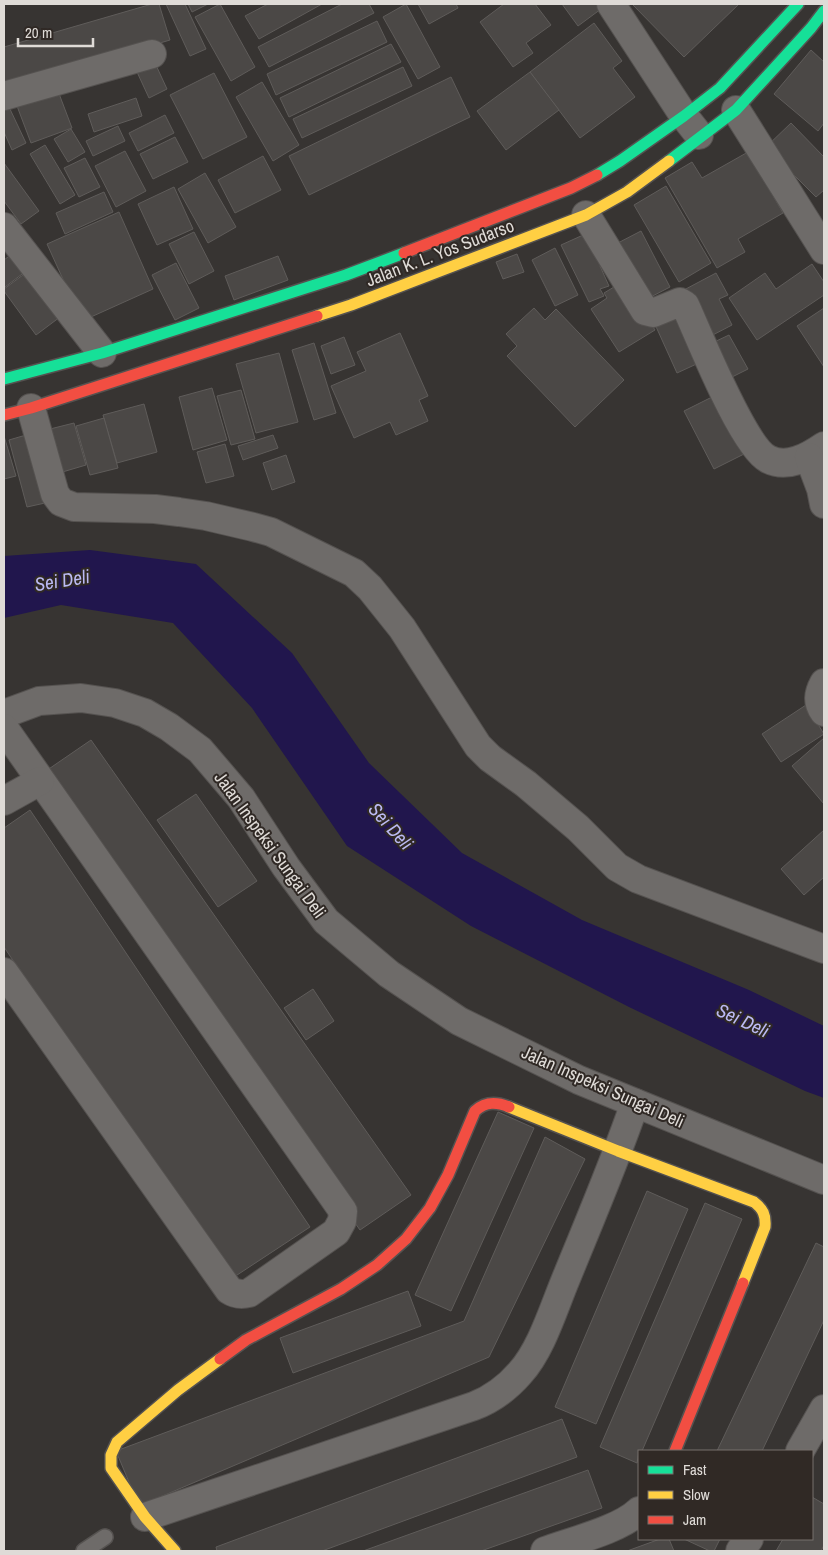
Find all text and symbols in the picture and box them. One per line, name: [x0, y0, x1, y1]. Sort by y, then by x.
scale bar: [18, 15, 92, 47]
text: 20 m: [25, 22, 52, 43]
street label: Jalan K. L. Yos Sudarso: [362, 213, 518, 292]
water label: Sei Deli: [33, 563, 92, 597]
street label: Jalan Inspeksi Sungai Deli: [209, 766, 332, 923]
water label: Sei Deli: [363, 797, 420, 856]
water label: Sei Deli: [712, 997, 774, 1044]
street label: Jalan Inspeksi Sungai Deli: [518, 1039, 688, 1134]
legend: [638, 1450, 813, 1540]
text: Fast: [683, 1459, 707, 1480]
text: Slow: [683, 1484, 710, 1505]
text: Jam: [683, 1509, 706, 1530]

